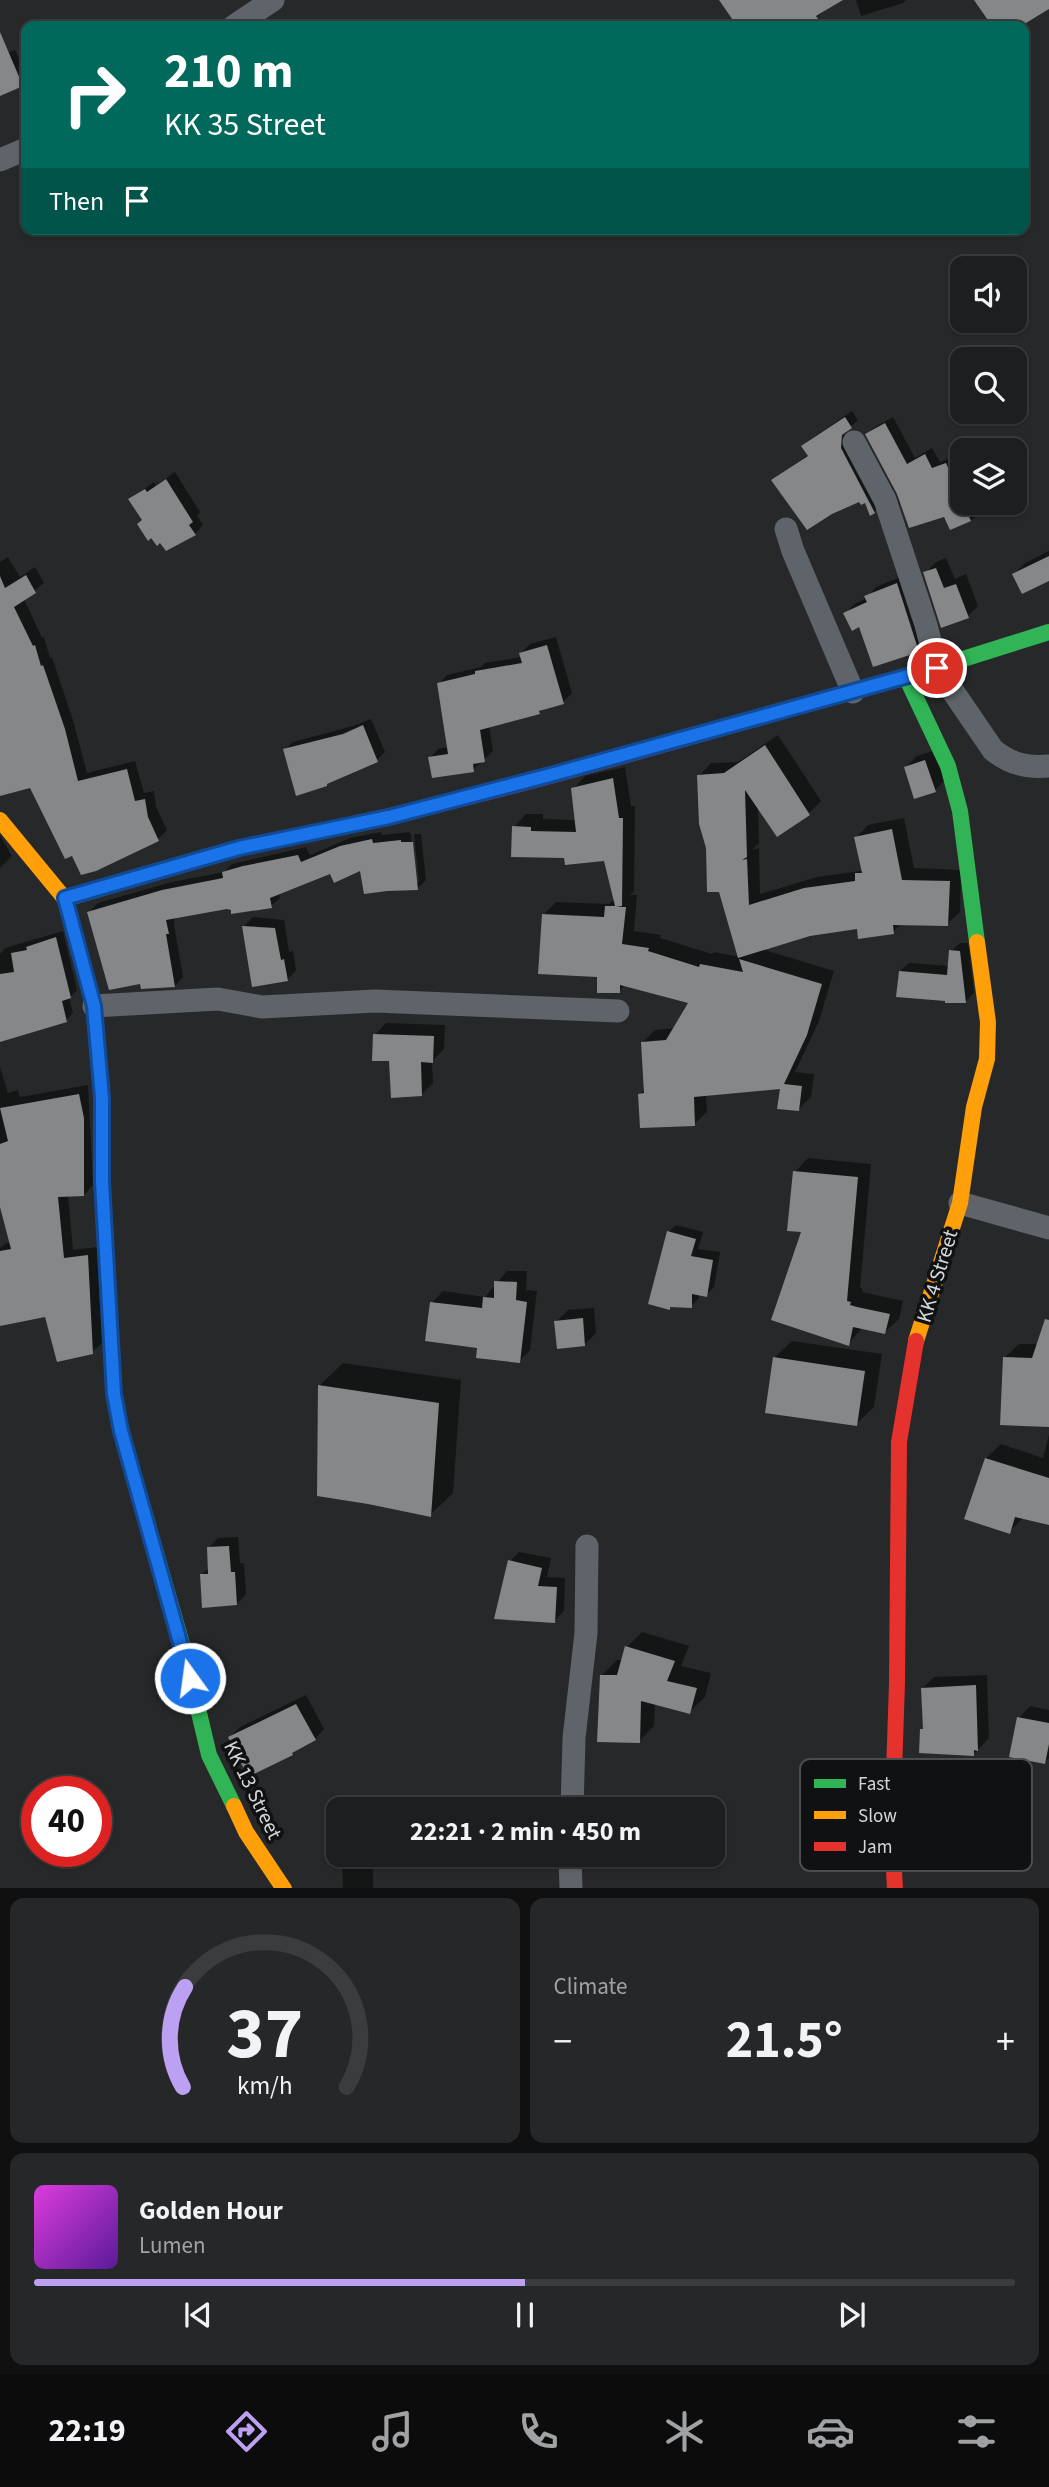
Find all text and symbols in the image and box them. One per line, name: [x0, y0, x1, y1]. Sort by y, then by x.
text: 210 m: [164, 37, 293, 107]
icon: right: [49, 49, 140, 140]
text: KK 35 Street: [164, 102, 326, 148]
icon: arrive: [118, 182, 156, 220]
text: Then: [49, 183, 104, 220]
map controls: [950, 256, 1027, 515]
button: sound: [950, 256, 1027, 333]
button: search: [950, 347, 1027, 424]
button: layers: [950, 438, 1027, 515]
pin: [907, 638, 967, 698]
icon: arrive: [918, 649, 956, 687]
street label: KK 4 Street: [909, 1226, 965, 1326]
position arrow: [153, 1641, 227, 1715]
street label: KK 13 Street: [216, 1736, 290, 1844]
legend: [800, 1759, 1032, 1871]
text: Fast: [858, 1771, 891, 1798]
speed limit sign: 40: [21, 1776, 112, 1867]
text: Slow: [858, 1803, 897, 1830]
text: 22:21 · 2 min · 450 m: [410, 1813, 641, 1850]
text: Jam: [858, 1834, 892, 1861]
text: Climate: [554, 1970, 627, 2003]
text: 37: [226, 1982, 303, 2086]
text: 21.5°: [726, 2004, 843, 2078]
text: −: [554, 2015, 572, 2069]
text: +: [996, 2015, 1015, 2069]
text: km/h: [237, 2067, 293, 2103]
text: Golden Hour: [139, 2192, 283, 2229]
text: Lumen: [139, 2229, 206, 2262]
icon: previous: [179, 2296, 217, 2334]
icon: pause: [506, 2296, 544, 2334]
icon: next: [833, 2296, 871, 2334]
icon: directions: [222, 2407, 271, 2456]
icon: music: [368, 2407, 417, 2456]
icon: phone: [514, 2407, 563, 2456]
icon: climate: [660, 2407, 709, 2456]
icon: car: [806, 2407, 855, 2456]
icon: filters: [952, 2407, 1001, 2456]
text: 22:19: [48, 2408, 126, 2454]

